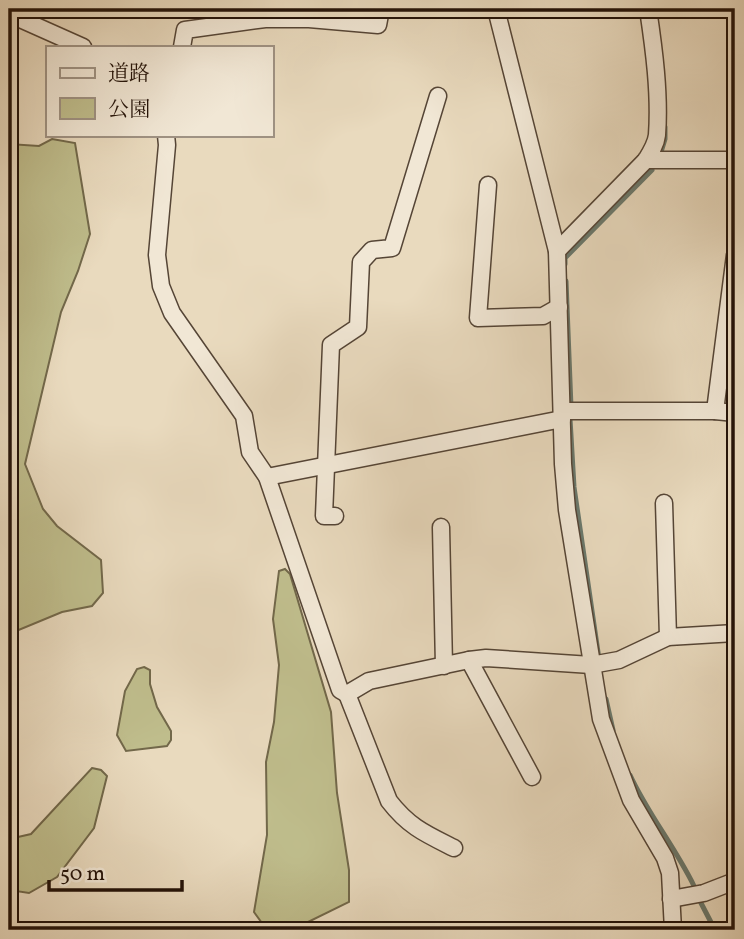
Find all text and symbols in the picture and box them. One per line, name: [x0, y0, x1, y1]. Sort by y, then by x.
legend: [46, 46, 273, 136]
text: 道路: [108, 60, 150, 89]
text: 公園: [108, 96, 150, 125]
scale bar: [49, 848, 182, 892]
text: 50 m: [60, 860, 105, 889]

